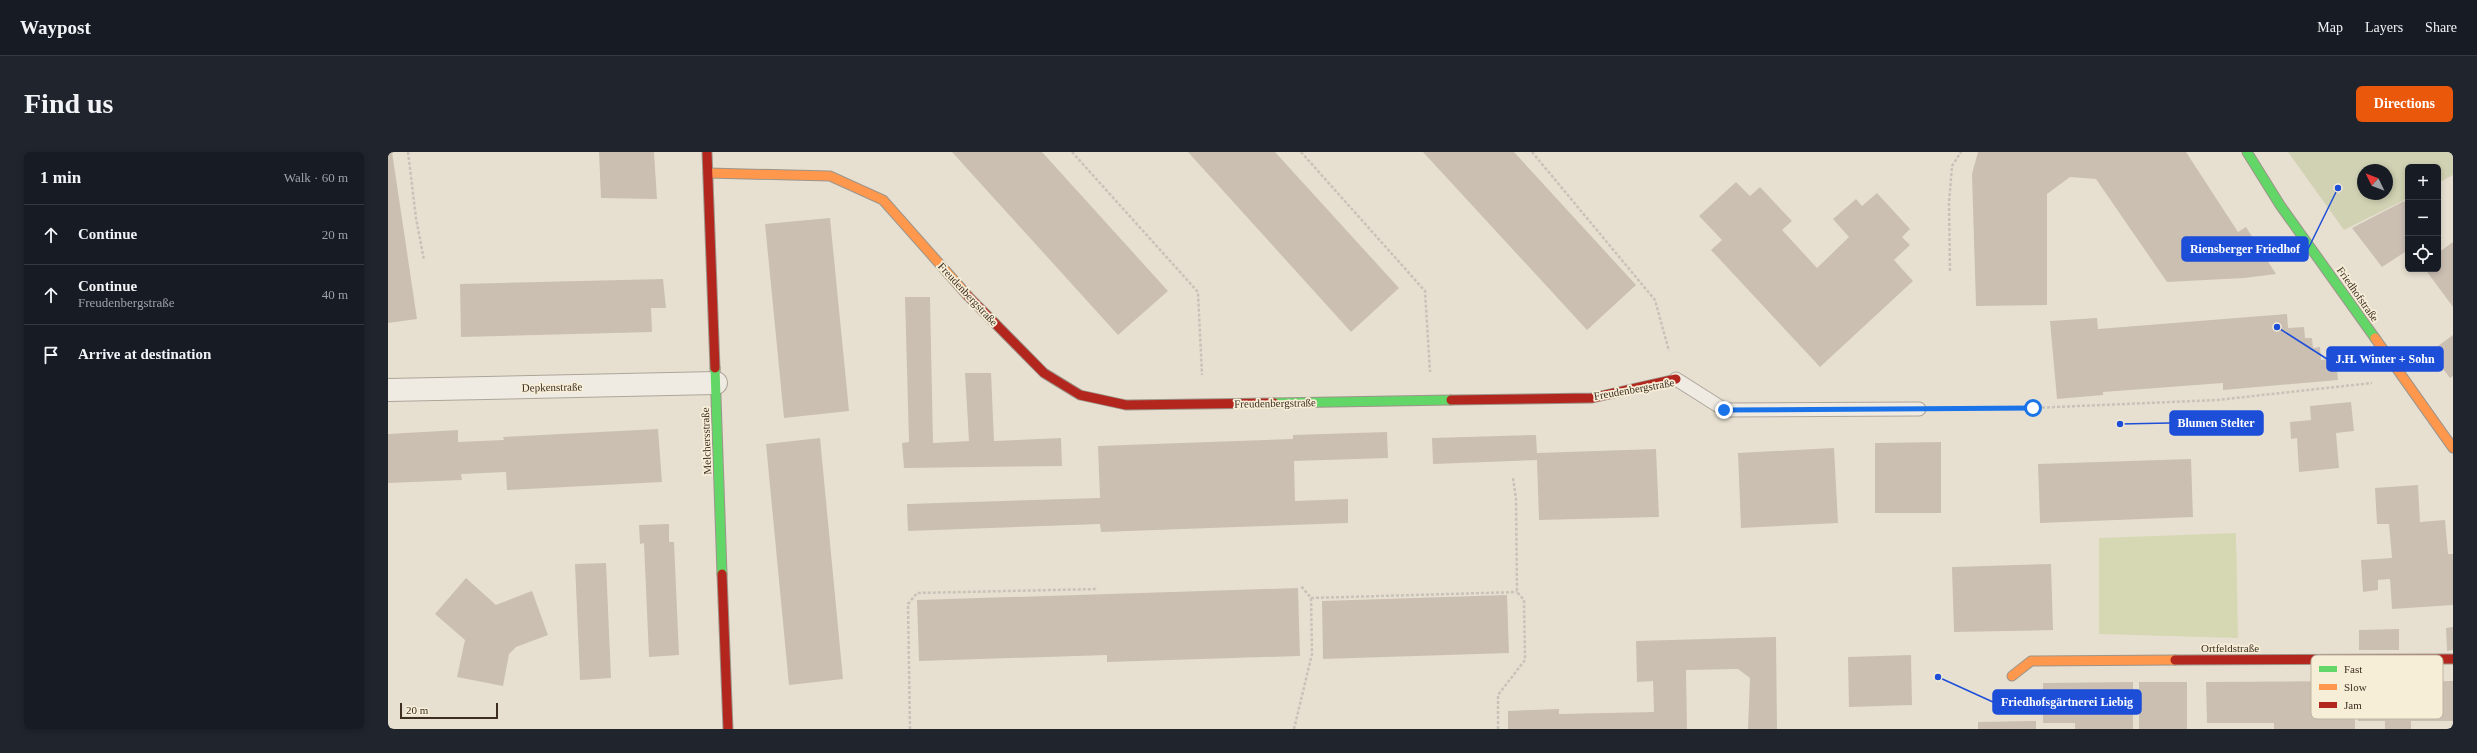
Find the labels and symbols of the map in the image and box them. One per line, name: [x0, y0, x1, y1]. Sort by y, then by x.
north arrow: [2357, 164, 2393, 200]
callout: Riensberger Friedhof: [2182, 237, 2308, 261]
text: Riensberger Friedhof: [2190, 242, 2301, 256]
street label: Freudenbergstraße: [936, 260, 1000, 328]
street label: Friedhofstraße: [2335, 264, 2381, 324]
callout: J.H. Winter + Sohn: [2327, 347, 2443, 371]
text: J.H. Winter + Sohn: [2335, 352, 2435, 366]
street label: Freudenbergstraße: [1593, 376, 1675, 402]
street label: Depkenstraße: [522, 380, 582, 394]
street label: Freudenbergstraße: [1234, 396, 1316, 410]
route start: [2024, 399, 2042, 417]
route end: [1715, 401, 1733, 419]
street label: Melchersstraße: [699, 407, 713, 475]
callout: Blumen Stelter: [2170, 411, 2263, 435]
text: Blumen Stelter: [2178, 416, 2255, 430]
street label: Ortfeldstraße: [2201, 642, 2259, 654]
legend: [2311, 655, 2443, 719]
text: Fast: [2344, 663, 2362, 675]
text: Slow: [2344, 681, 2367, 693]
callout: Friedhofsgärtnerei Liebig: [1993, 690, 2141, 714]
text: Friedhofsgärtnerei Liebig: [2001, 695, 2133, 709]
text: Jam: [2344, 699, 2362, 711]
scale bar: [400, 701, 498, 720]

